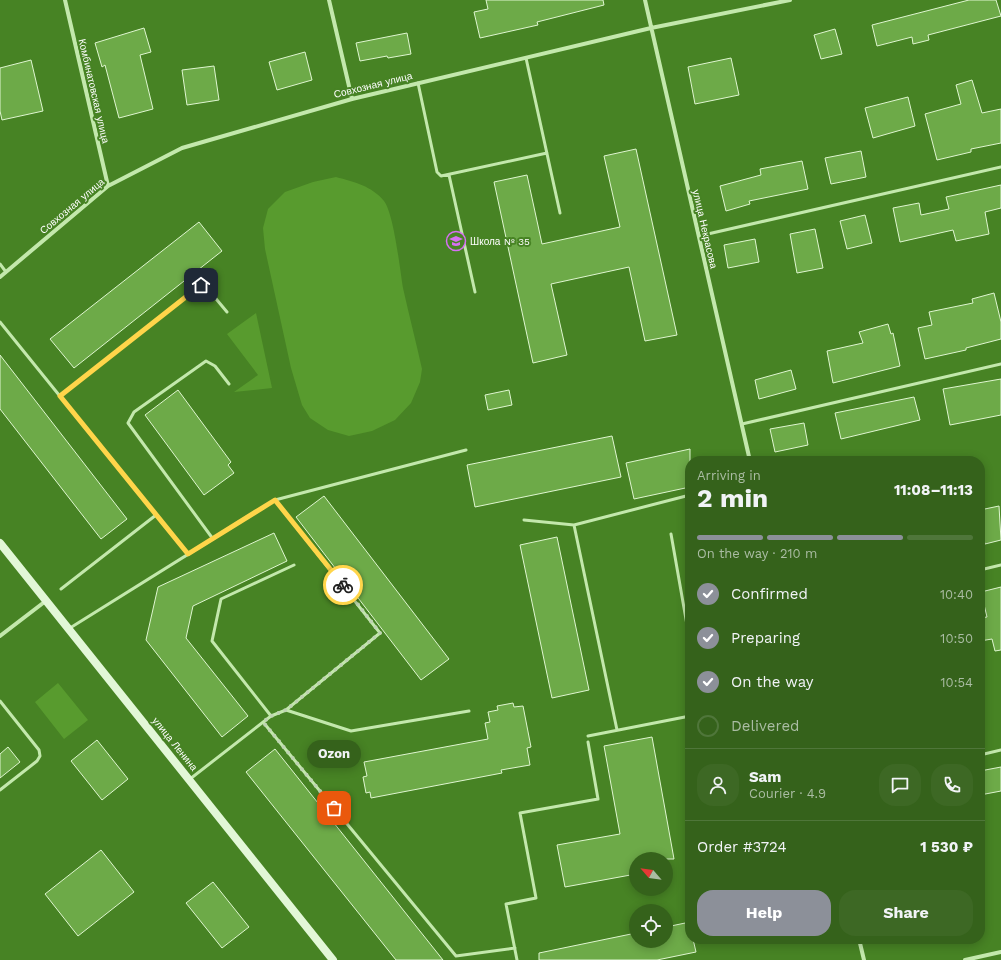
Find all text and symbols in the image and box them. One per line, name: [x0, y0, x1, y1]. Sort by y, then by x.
street label: Комбинатовская улица: [77, 38, 111, 145]
street label: Совхозная улица: [333, 70, 414, 100]
street label: Совхозная улица: [38, 176, 107, 236]
street label: улица Некрасова: [691, 188, 720, 270]
school or university icon: Школа № 35: [445, 230, 467, 252]
place label: Школа № 35: [470, 236, 530, 247]
pin: [184, 268, 218, 302]
icon: home: [190, 274, 212, 296]
text: Arriving in: [697, 468, 761, 483]
text: 11:08–11:13: [894, 481, 973, 499]
text: 2 min: [697, 483, 768, 513]
text: On the way · 210 m: [697, 546, 817, 561]
courier: [323, 565, 363, 605]
icon: bike: [332, 574, 354, 596]
icon: check: [697, 583, 719, 605]
text: Confirmed: [731, 585, 808, 603]
text: 10:40: [940, 587, 973, 602]
icon: check: [697, 627, 719, 649]
text: Preparing: [731, 629, 800, 647]
text: 10:50: [940, 631, 973, 646]
icon: check: [697, 671, 719, 693]
text: On the way: [731, 673, 813, 691]
text: 10:54: [940, 675, 973, 690]
street label: улица Ленина: [150, 715, 200, 773]
text: Delivered: [731, 717, 799, 735]
callout: Ozon: [307, 740, 361, 768]
text: Ozon: [318, 746, 350, 761]
button: person: [697, 764, 739, 806]
button: chat: [879, 764, 921, 806]
button: phone: [931, 764, 973, 806]
text: Sam: [749, 768, 781, 786]
text: Courier · 4.9: [749, 786, 826, 801]
pin: [317, 791, 351, 825]
icon: bag: [323, 797, 345, 819]
text: Order #3724: [697, 838, 787, 856]
text: 1 530 ₽: [920, 838, 973, 856]
north arrow: [629, 852, 673, 896]
map controls: [629, 852, 673, 948]
button: Help: [697, 890, 831, 936]
button: Share: [839, 890, 973, 936]
button: locate: [629, 904, 673, 948]

